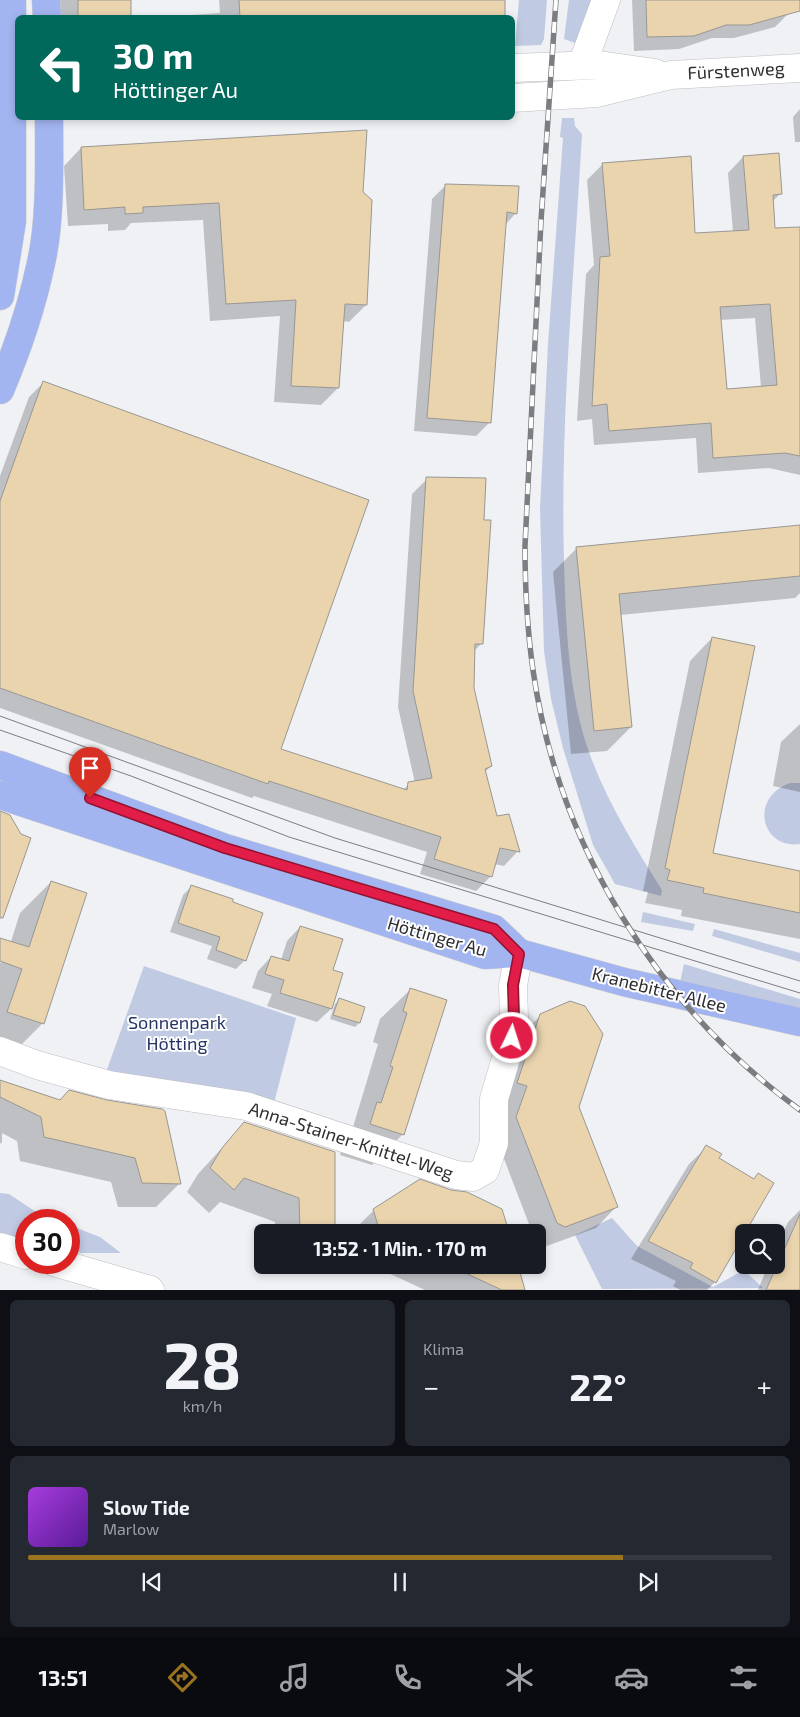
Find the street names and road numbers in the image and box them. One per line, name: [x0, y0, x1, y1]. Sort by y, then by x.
street label: Fürstenweg: [687, 56, 785, 84]
street label: Höttinger Au: [385, 911, 490, 961]
street label: Kranebitter Allee: [590, 962, 729, 1016]
street label: Anna-Stainer-Knittel-Weg: [246, 1097, 456, 1184]

